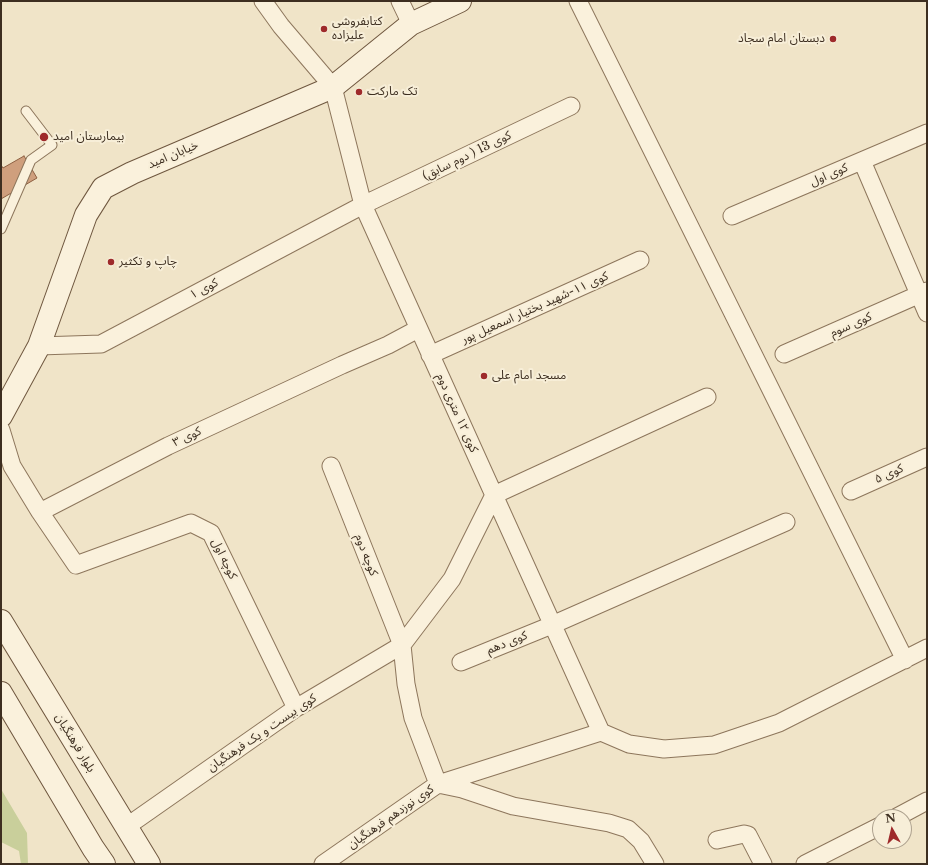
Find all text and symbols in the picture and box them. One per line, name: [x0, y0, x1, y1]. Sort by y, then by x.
place label: کتابفروشی علیزاده: [332, 15, 382, 43]
marker: کتابفروشی علیزاده: [319, 24, 329, 34]
place label: دبستان امام سجاد: [738, 32, 825, 46]
marker: دبستان امام سجاد: [828, 34, 838, 44]
place label: تک مارکت: [367, 85, 418, 99]
marker: تک مارکت: [354, 87, 364, 97]
street label: کوی 13 ( دوم سابق): [420, 128, 514, 184]
place label: بیمارستان امید: [53, 130, 124, 144]
marker: بیمارستان امید: [38, 131, 50, 143]
street label: خیابان امید: [146, 138, 200, 172]
street label: کوی اول: [808, 161, 850, 189]
place label: چاپ و تکثیر: [119, 255, 177, 269]
marker: چاپ و تکثیر: [106, 257, 116, 267]
street label: کوی ۱۱-شهید بختیار اسمعیل پور: [459, 269, 611, 347]
street label: کوی ۱: [187, 276, 221, 302]
street label: کوی سوم: [828, 309, 874, 341]
place label: مسجد امام علی: [492, 369, 566, 383]
street label: کوی ۱۲ متری دوم: [433, 371, 481, 455]
marker: مسجد امام علی: [479, 371, 489, 381]
street label: کوی ۳: [170, 424, 204, 450]
street label: کوی ۵: [872, 461, 906, 487]
street label: کوچه دوم: [351, 532, 381, 578]
street label: کوچه اول: [208, 536, 240, 582]
street label: کوی دهم: [485, 628, 529, 658]
street label: کوی بیست و یک فرهنگیان: [205, 691, 319, 775]
street label: بلوار فرهنگیان: [52, 711, 98, 775]
street label: کوی نوزدهم فرهنگیان: [345, 782, 437, 852]
north arrow: [872, 809, 912, 849]
text: N: [884, 810, 897, 826]

